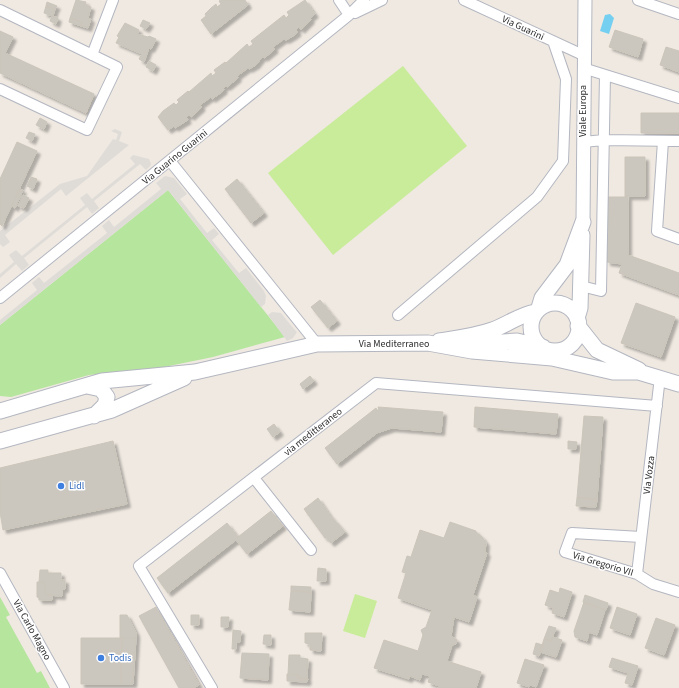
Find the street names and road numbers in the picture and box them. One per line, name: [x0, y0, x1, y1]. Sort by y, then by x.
street label: Via Guarini: [500, 12, 546, 44]
street label: Viale Europa: [576, 85, 590, 137]
street label: Via Guarino Guarini: [139, 126, 211, 188]
street label: Via Mediterraneo: [359, 337, 429, 351]
street label: via meditteraneo: [281, 405, 345, 459]
street label: Via Vozza: [640, 455, 658, 495]
street label: Via Gregorio VII: [571, 548, 635, 580]
street label: Via Carlo Magno: [10, 597, 54, 663]

